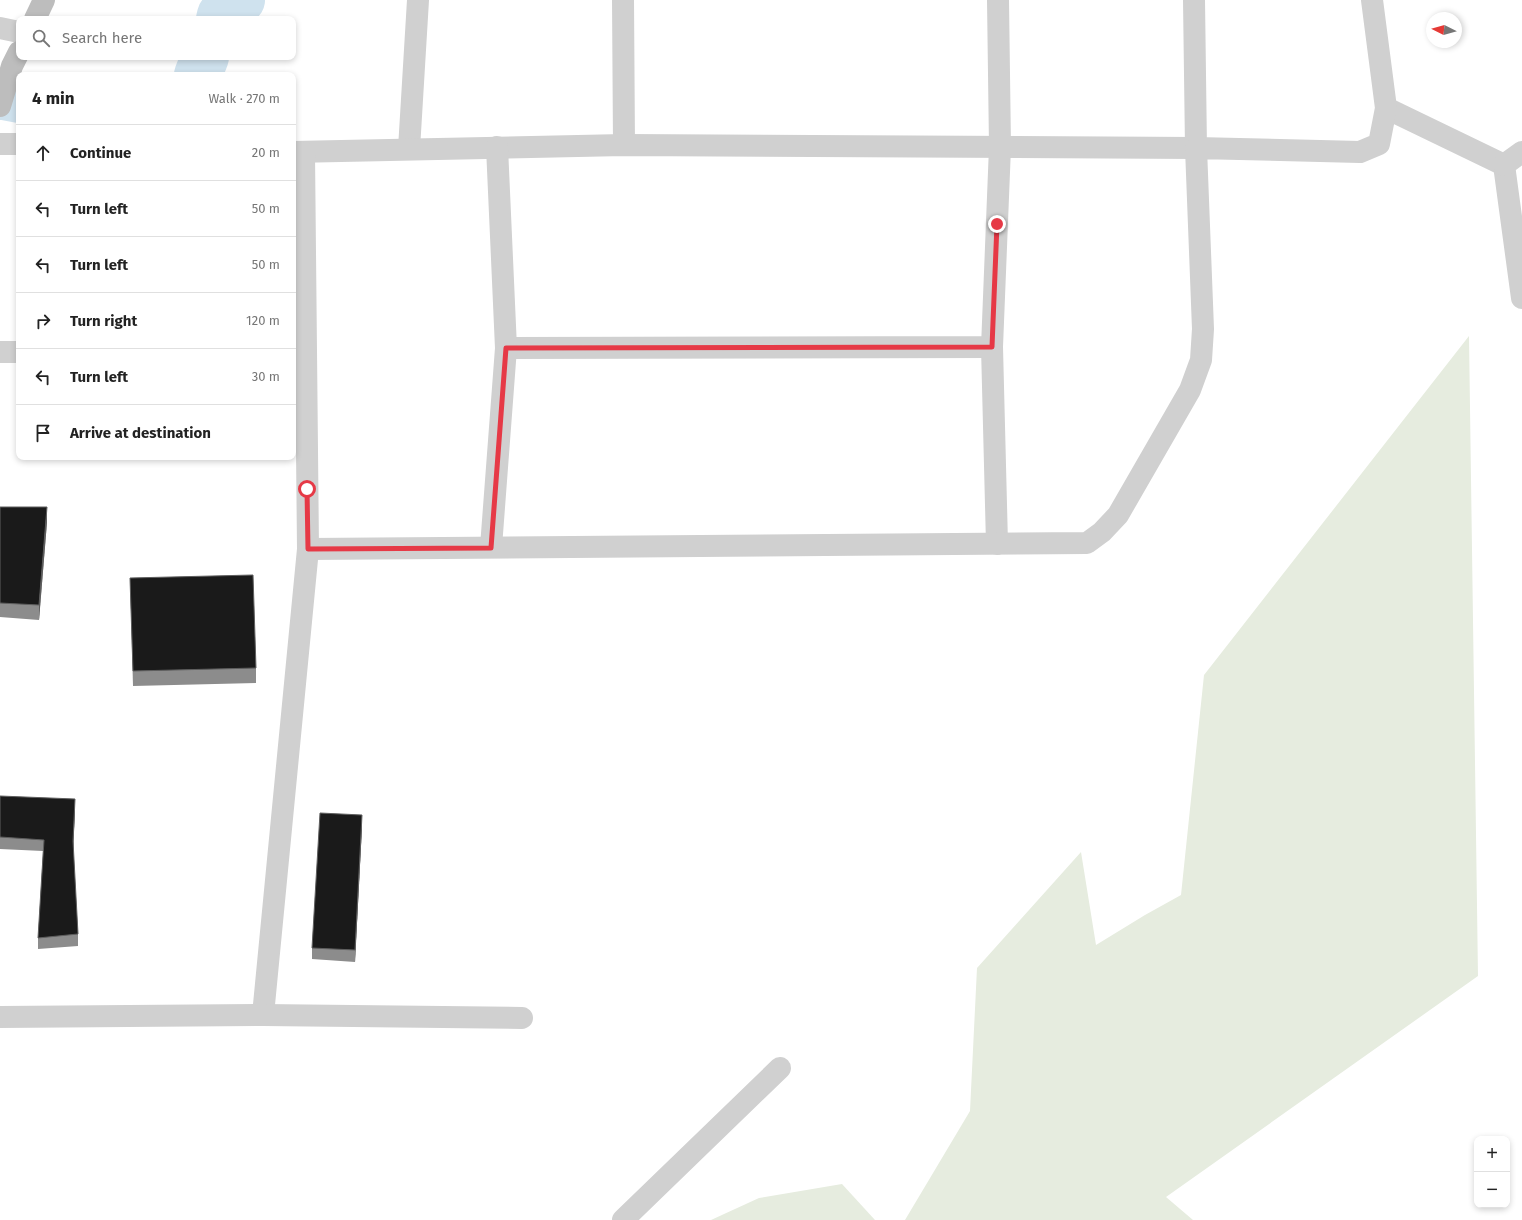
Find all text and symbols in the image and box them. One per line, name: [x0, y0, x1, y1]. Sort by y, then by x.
north arrow: [1426, 12, 1462, 48]
search box: [16, 16, 296, 60]
icon: search: [30, 27, 52, 49]
text: Search here: [62, 29, 142, 47]
text: 4 min: [32, 88, 75, 109]
text: Walk · 270 m: [208, 91, 280, 106]
icon: ahead: [32, 142, 54, 164]
text: Continue: [70, 144, 131, 162]
text: 20 m: [252, 145, 280, 160]
icon: left: [32, 198, 54, 220]
text: Turn left: [70, 200, 128, 218]
text: 50 m: [252, 201, 280, 216]
route end: [988, 215, 1006, 233]
icon: left: [32, 254, 54, 276]
text: Turn left: [70, 256, 128, 274]
text: 50 m: [252, 257, 280, 272]
icon: right: [32, 310, 54, 332]
text: Turn right: [70, 312, 137, 330]
text: 120 m: [246, 313, 280, 328]
icon: left: [32, 366, 54, 388]
text: Turn left: [70, 368, 128, 386]
text: 30 m: [252, 369, 280, 384]
icon: arrive: [32, 422, 54, 444]
text: Arrive at destination: [70, 424, 211, 442]
route start: [298, 480, 316, 498]
map controls: [1474, 1136, 1510, 1208]
button: +: [1474, 1136, 1510, 1172]
button: −: [1474, 1172, 1510, 1208]

